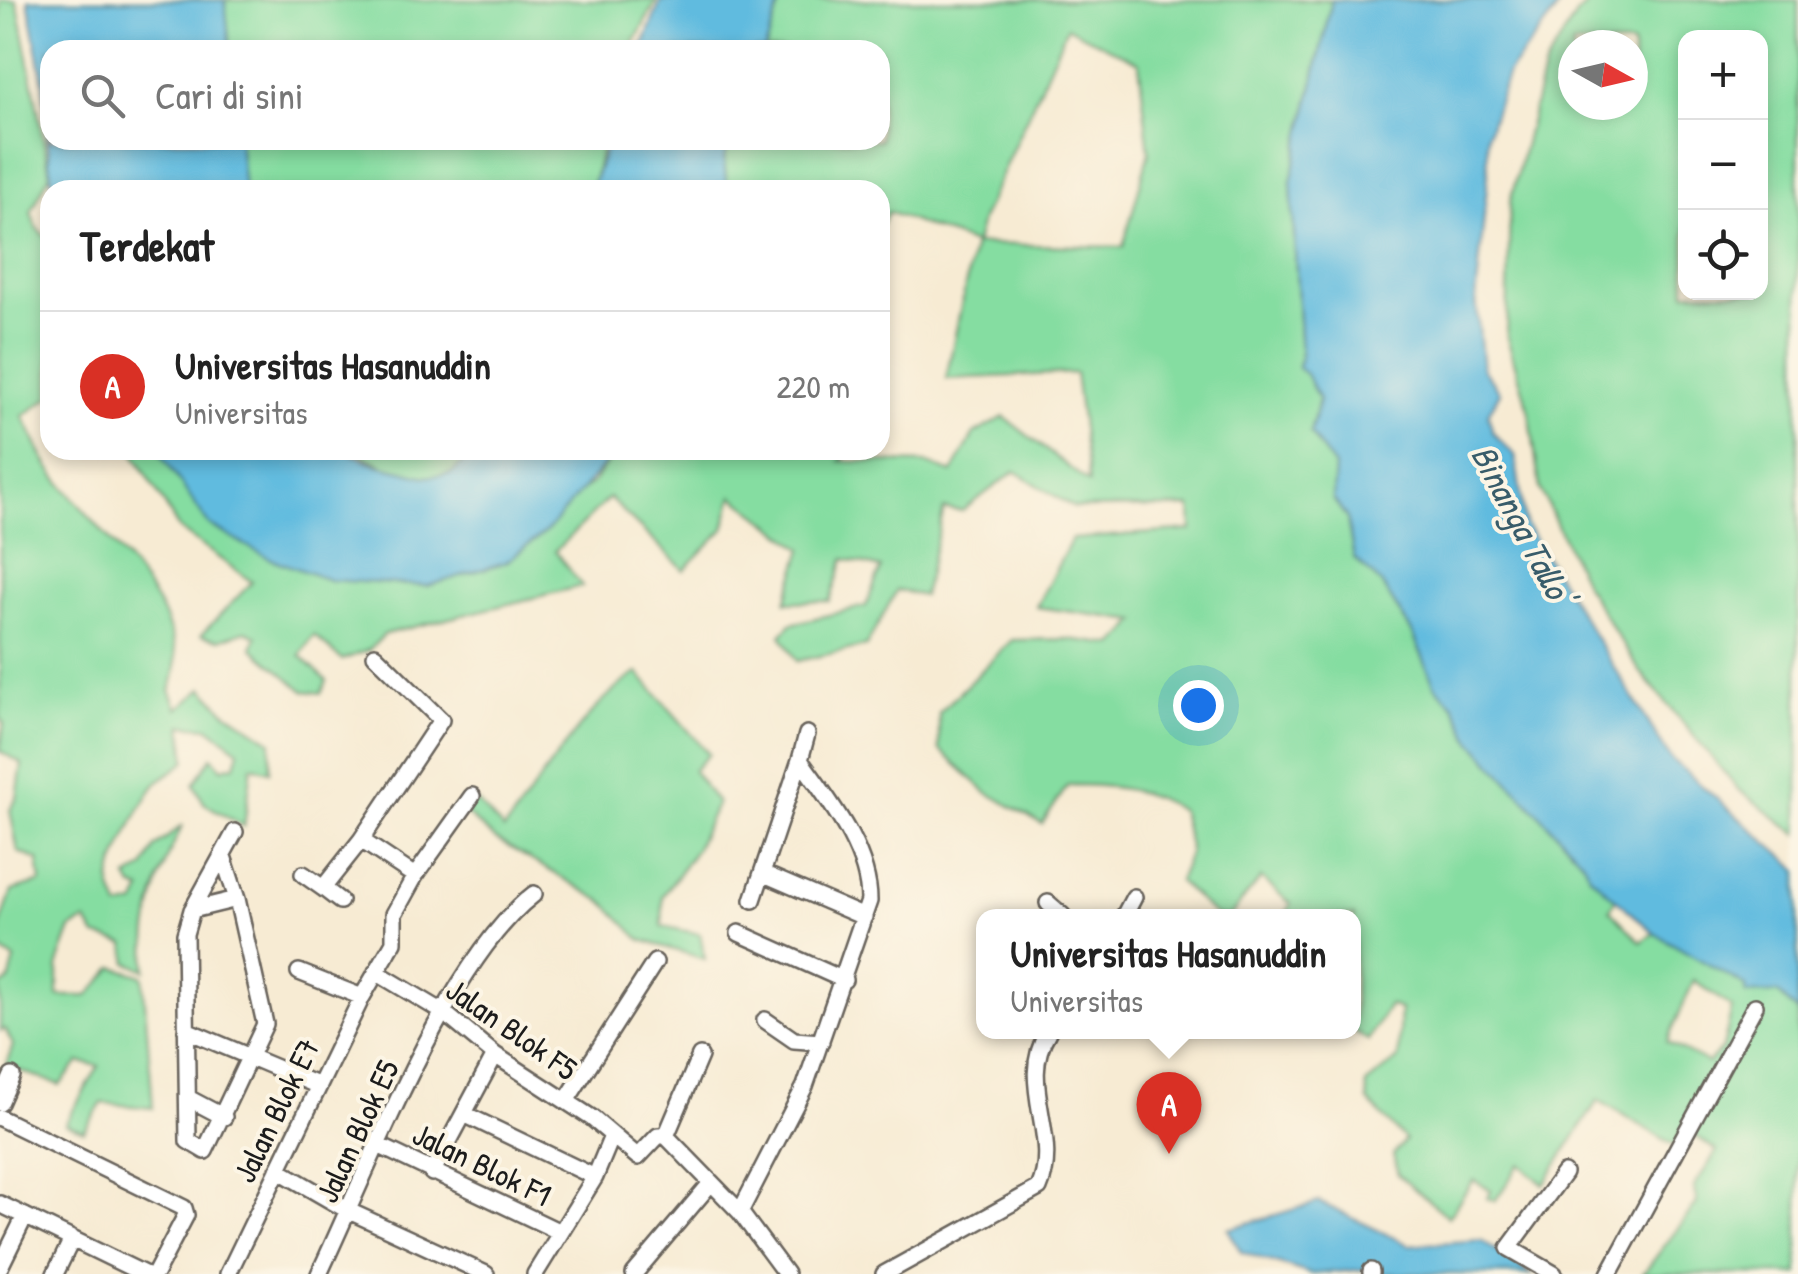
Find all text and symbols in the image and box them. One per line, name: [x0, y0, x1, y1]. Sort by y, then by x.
north arrow: [1558, 30, 1648, 120]
map controls: [1678, 30, 1768, 300]
button: +: [1678, 30, 1768, 120]
search box: [40, 40, 890, 150]
icon: search: [75, 68, 130, 123]
text: Cari di sini: [155, 69, 304, 121]
button: −: [1678, 120, 1768, 210]
button: locate: [1678, 210, 1768, 300]
text: Terdekat: [80, 217, 214, 274]
text: Universitas Hasanuddin: [175, 339, 491, 391]
text: A: [105, 365, 120, 408]
text: 220 m: [777, 365, 850, 408]
text: Universitas: [175, 391, 307, 434]
water label: Binanga Tallo': [1461, 436, 1586, 617]
your location: [1173, 680, 1224, 731]
popup: [976, 909, 1361, 1039]
text: Universitas Hasanuddin: [1011, 927, 1326, 979]
street label: Jalan Blok F5: [438, 968, 586, 1090]
text: Universitas: [1011, 979, 1143, 1022]
street label: Jalan Blok E7: [223, 1031, 329, 1189]
street label: Jalan Blok E5: [305, 1052, 409, 1210]
pin: A: [1136, 1072, 1202, 1154]
street label: Jalan Blok F1: [406, 1112, 558, 1216]

